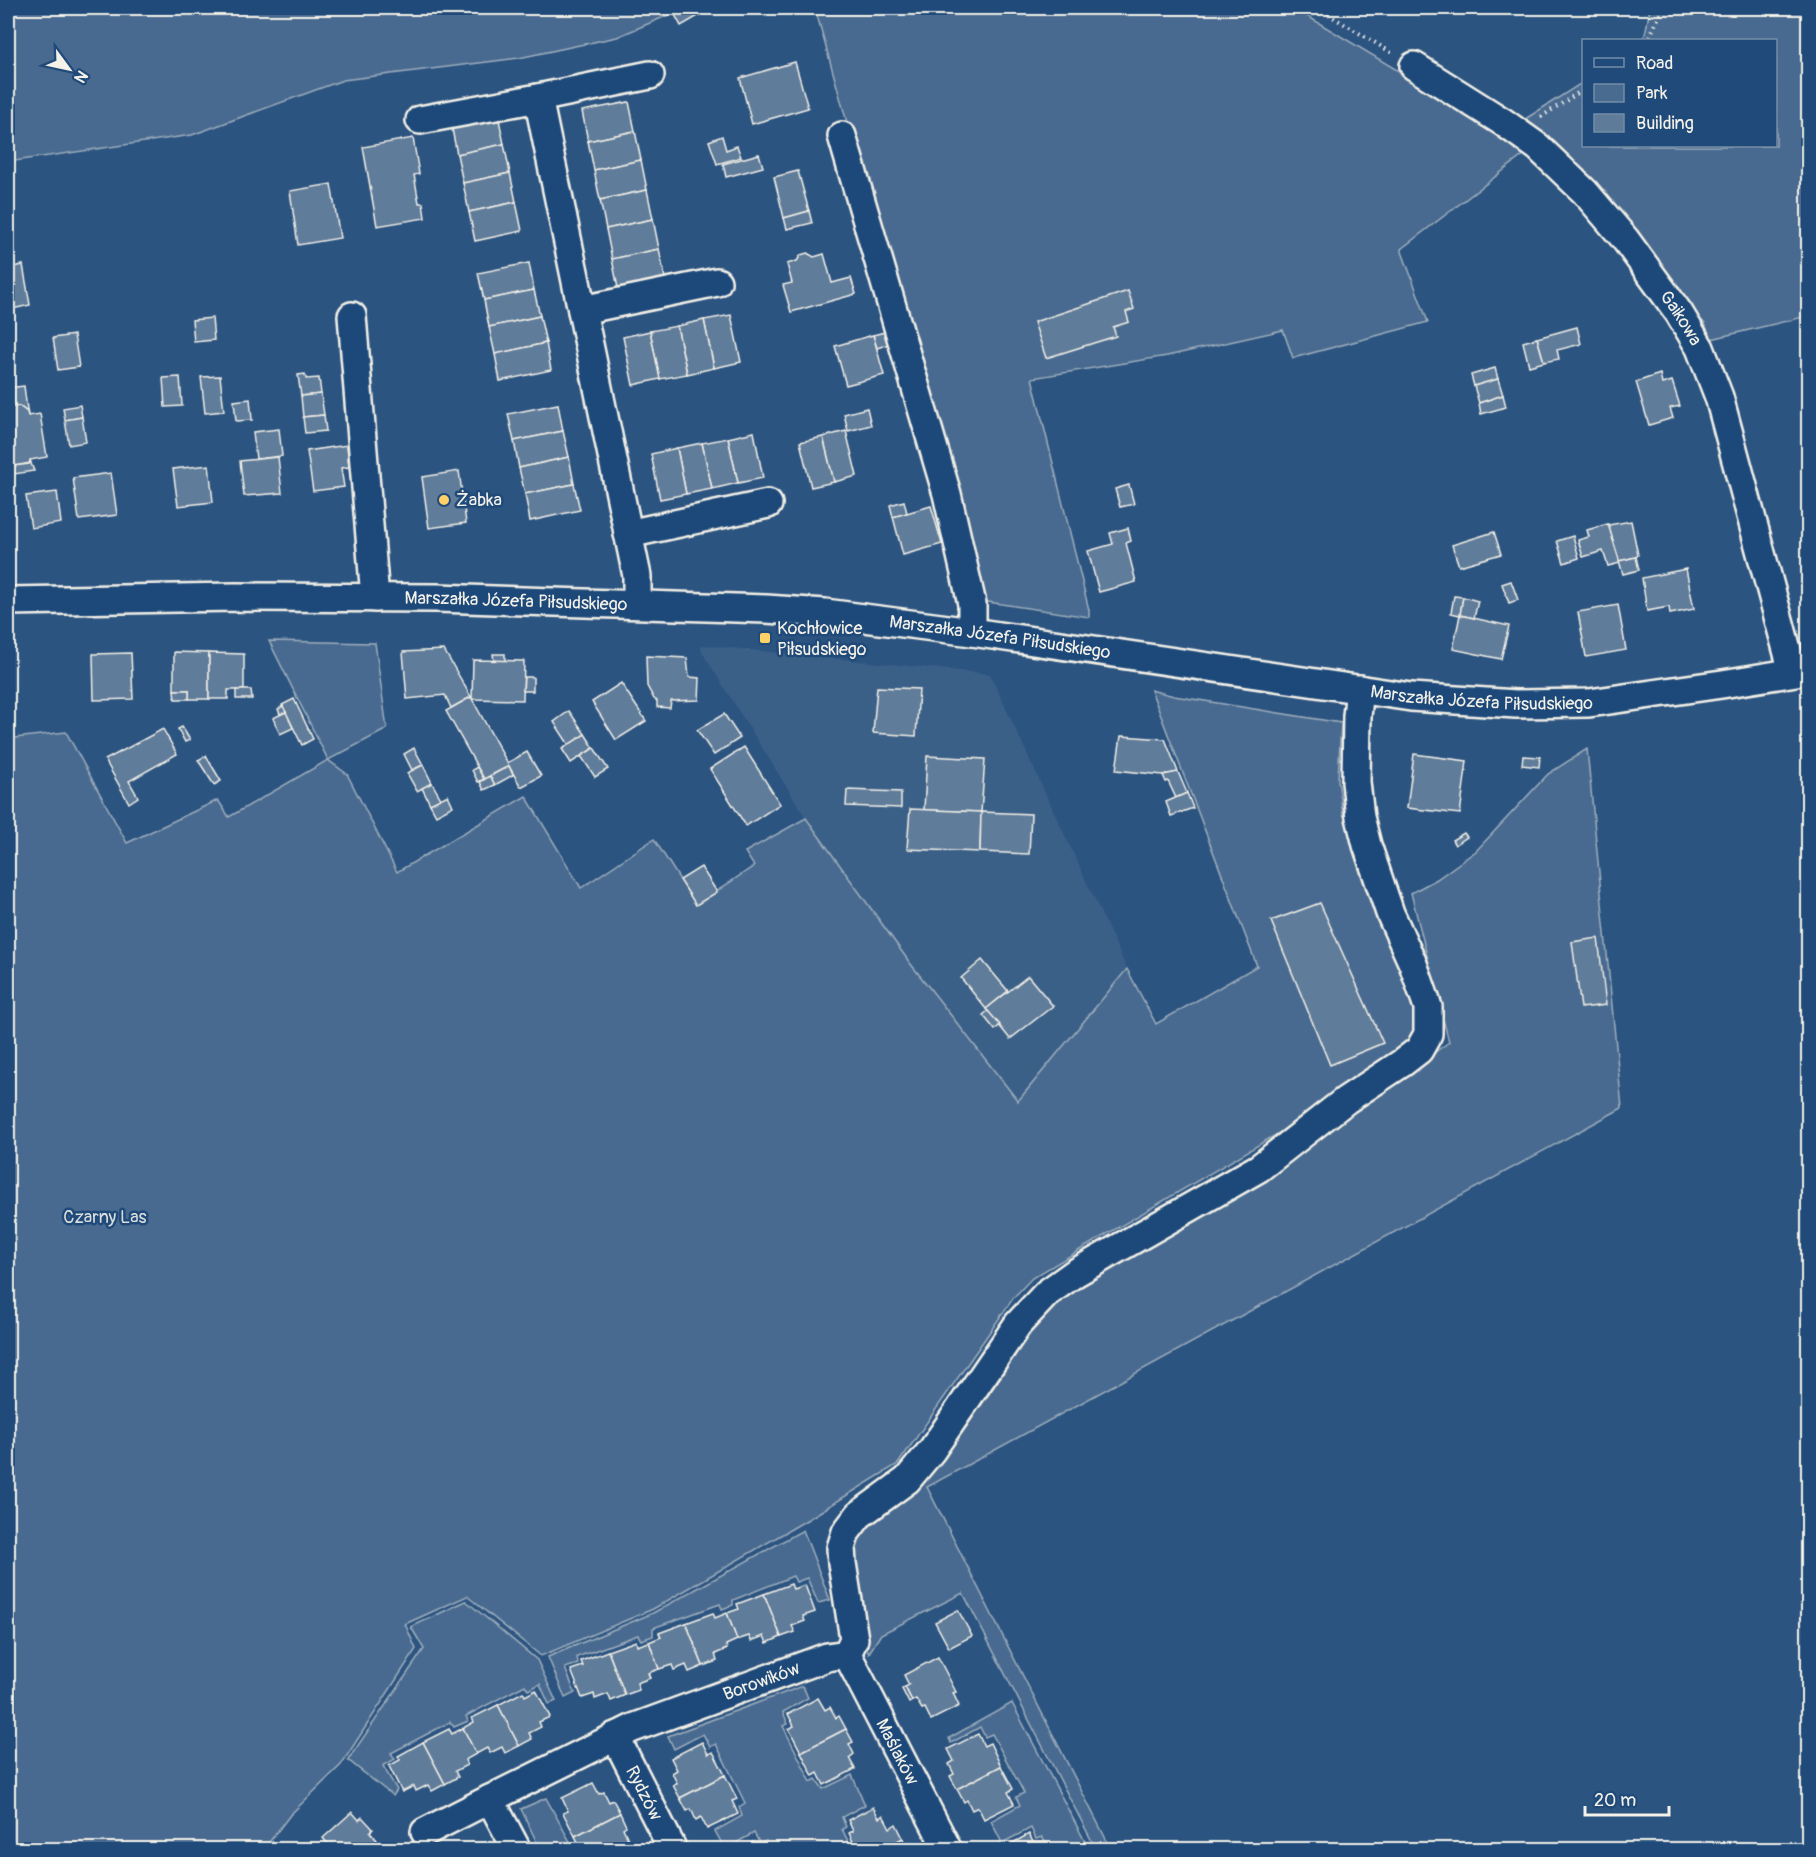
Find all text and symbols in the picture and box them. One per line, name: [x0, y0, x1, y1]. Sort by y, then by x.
north arrow: [39, 39, 99, 99]
legend: [1582, 39, 1777, 147]
text: Road: [1636, 52, 1673, 75]
text: N: [69, 67, 92, 87]
text: Park: [1636, 82, 1668, 105]
text: Building: [1636, 112, 1694, 135]
street label: Gaikowa: [1655, 286, 1707, 350]
place label: Żabka: [456, 489, 502, 512]
marker: Żabka: [437, 493, 451, 507]
street label: Marszałka Józefa Piłsudskiego: [404, 586, 628, 616]
street label: Marszałka Józefa Piłsudskiego: [888, 610, 1112, 664]
place label: Kochłowice Piłsudskiego: [777, 617, 867, 661]
marker: Kochłowice Piłsudskiego: [758, 631, 772, 645]
street label: Marszałka Józefa Piłsudskiego: [1369, 680, 1593, 716]
park label: Czarny Las: [63, 1206, 147, 1229]
street label: Borowików: [720, 1656, 803, 1706]
street label: Maślaków: [871, 1715, 924, 1789]
street label: Rydzów: [621, 1762, 668, 1824]
scale bar: [1585, 1779, 1669, 1817]
text: 20 m: [1594, 1789, 1636, 1812]

